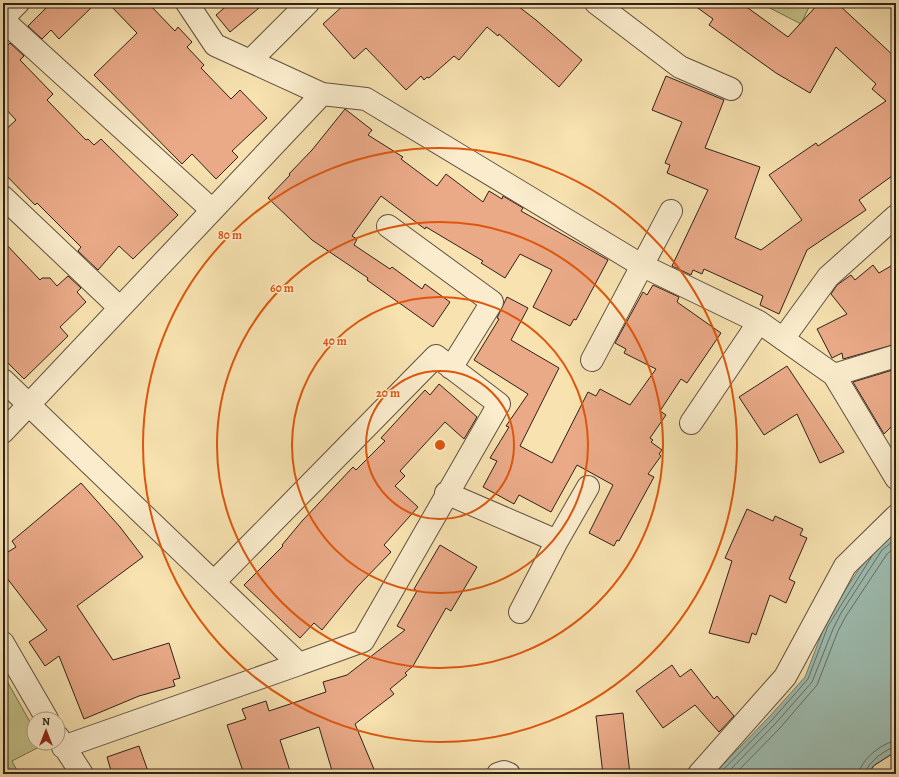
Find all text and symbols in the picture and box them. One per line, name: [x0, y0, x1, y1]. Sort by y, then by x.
text: 80 m: [218, 227, 242, 243]
text: 60 m: [270, 280, 294, 296]
text: 40 m: [323, 333, 347, 349]
text: 20 m: [376, 385, 400, 401]
centre of rings: [433, 438, 447, 452]
north arrow: [26, 711, 66, 751]
text: N: [42, 714, 50, 729]

